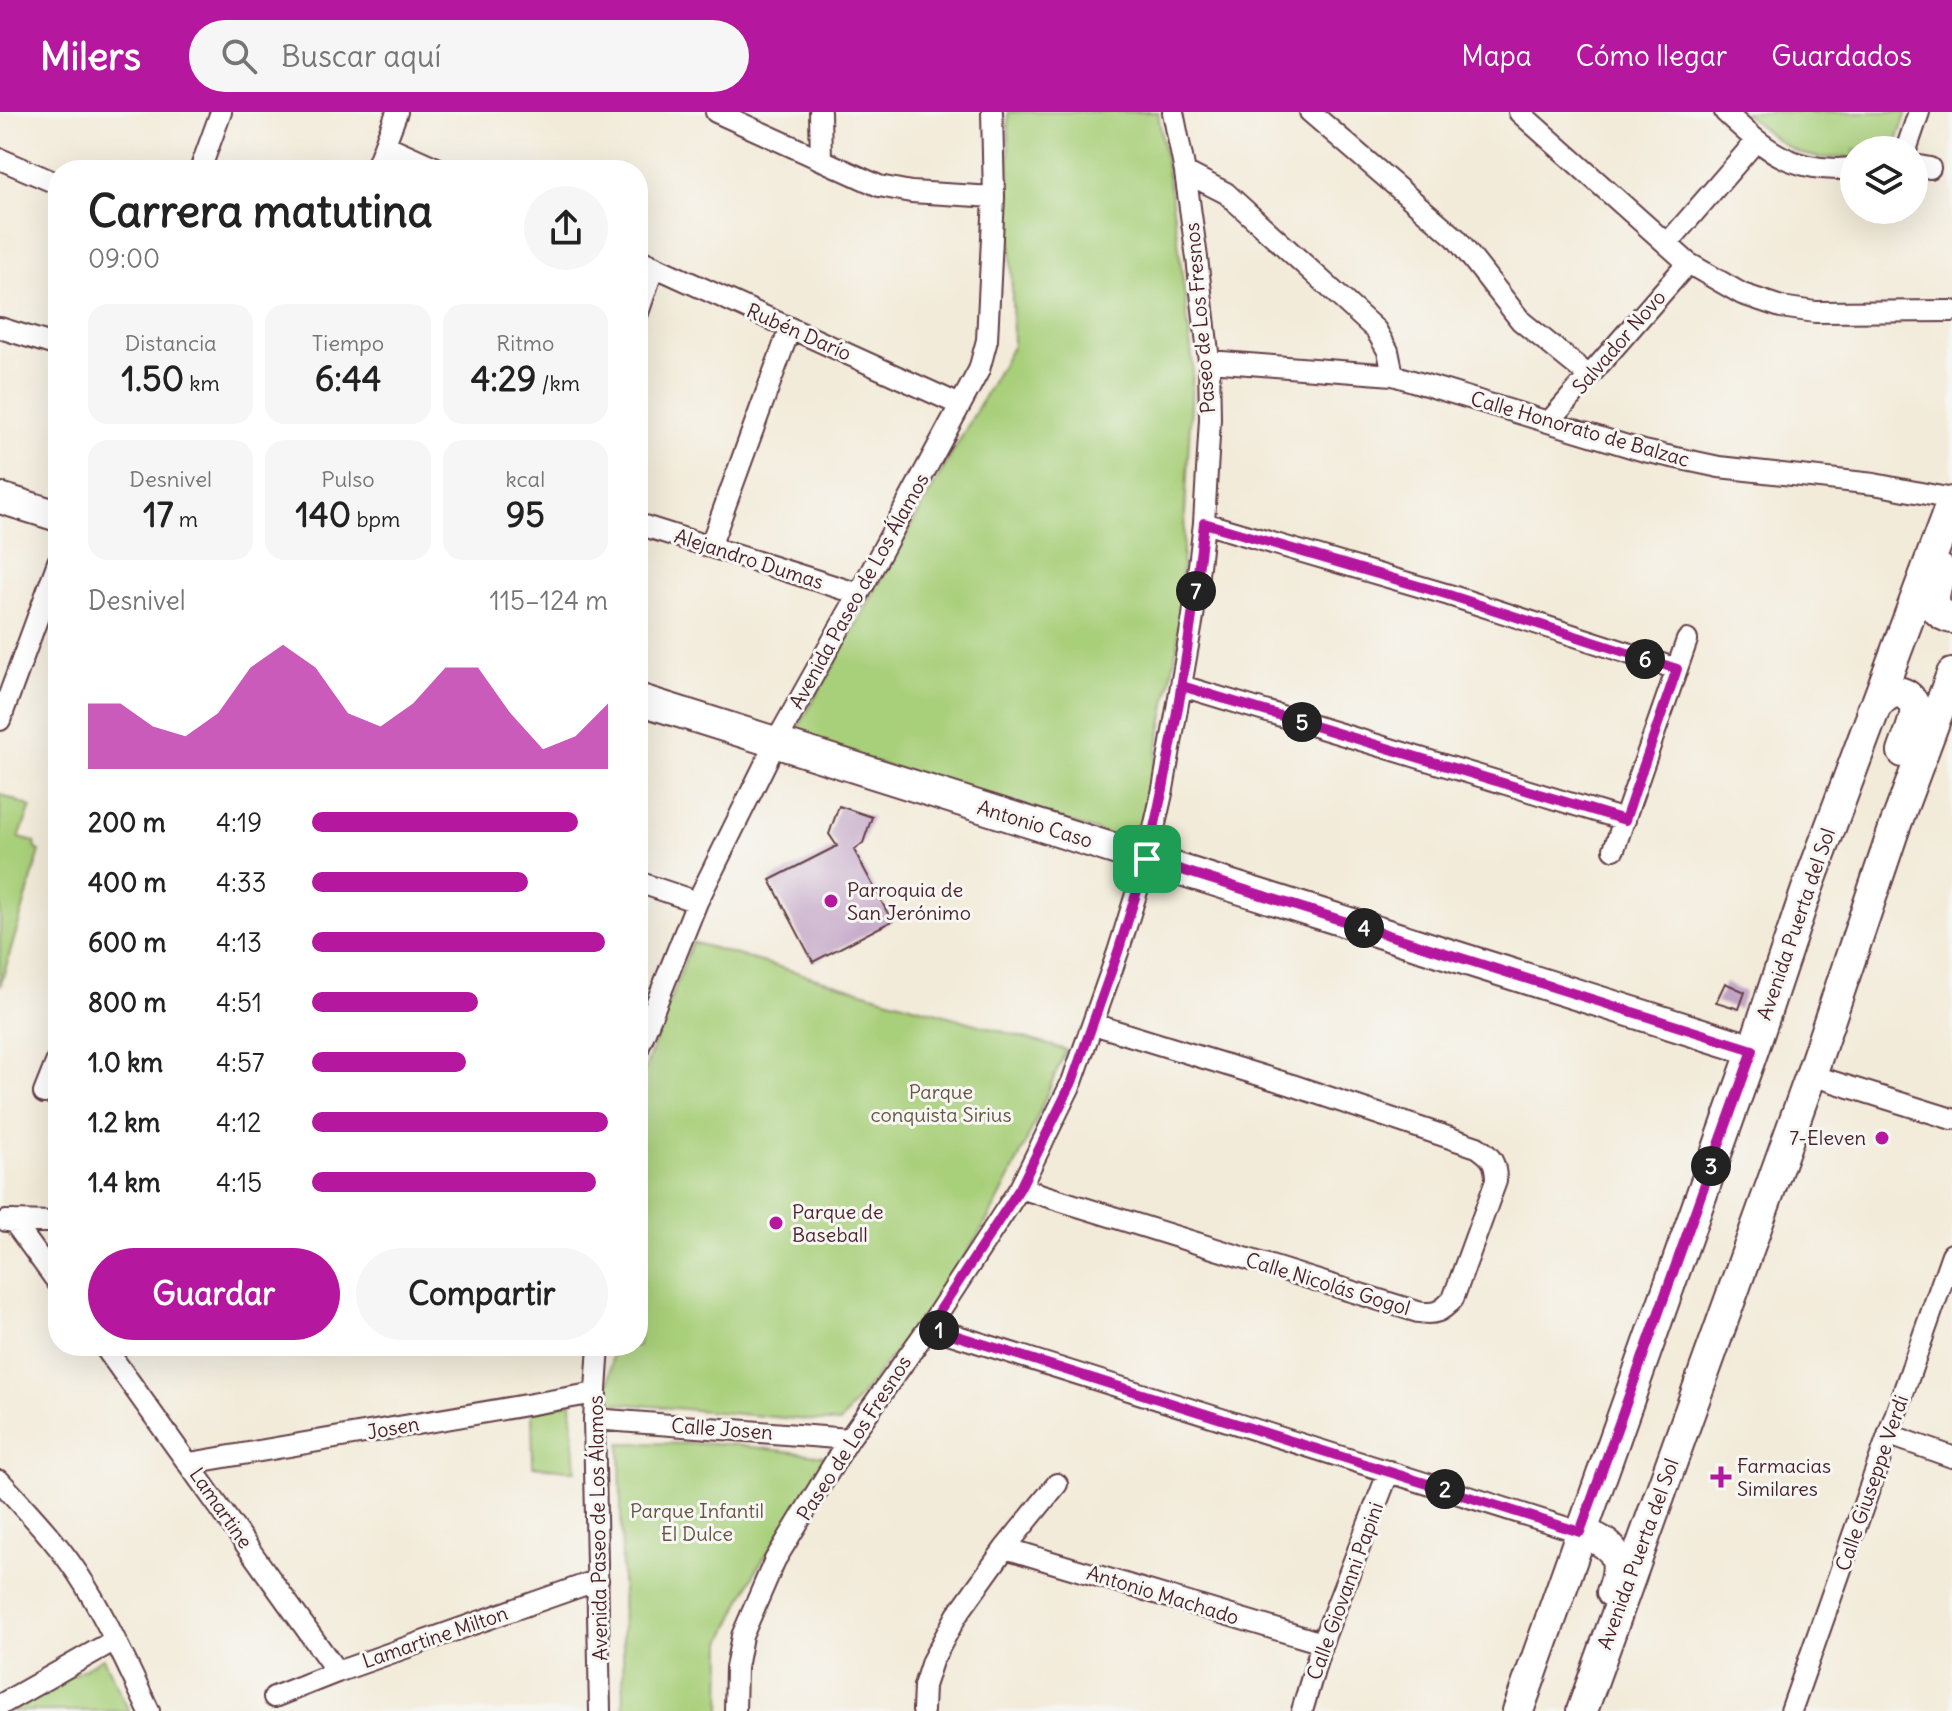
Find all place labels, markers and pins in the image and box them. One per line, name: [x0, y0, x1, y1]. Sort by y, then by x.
pin: 7: [1176, 571, 1216, 611]
pin: 6: [1625, 639, 1665, 679]
pin: 5: [1282, 702, 1322, 742]
pin: [1113, 825, 1181, 893]
place label: Parroquia de San Jerónimo: [847, 877, 971, 925]
marker: Parroquia de San Jerónimo: [822, 892, 840, 910]
pin: 4: [1344, 908, 1384, 948]
place label: 7-Eleven: [1789, 1125, 1866, 1150]
marker: 7-Eleven: [1873, 1129, 1891, 1147]
pin: 3: [1691, 1146, 1731, 1186]
place label: Parque de Baseball: [792, 1199, 884, 1247]
marker: Parque de Baseball: [767, 1214, 785, 1232]
pin: 1: [919, 1310, 959, 1350]
place label: Farmacias Similares: [1737, 1453, 1831, 1501]
marker: Farmacias Similares: [1712, 1468, 1730, 1486]
pin: 2: [1425, 1469, 1465, 1509]

